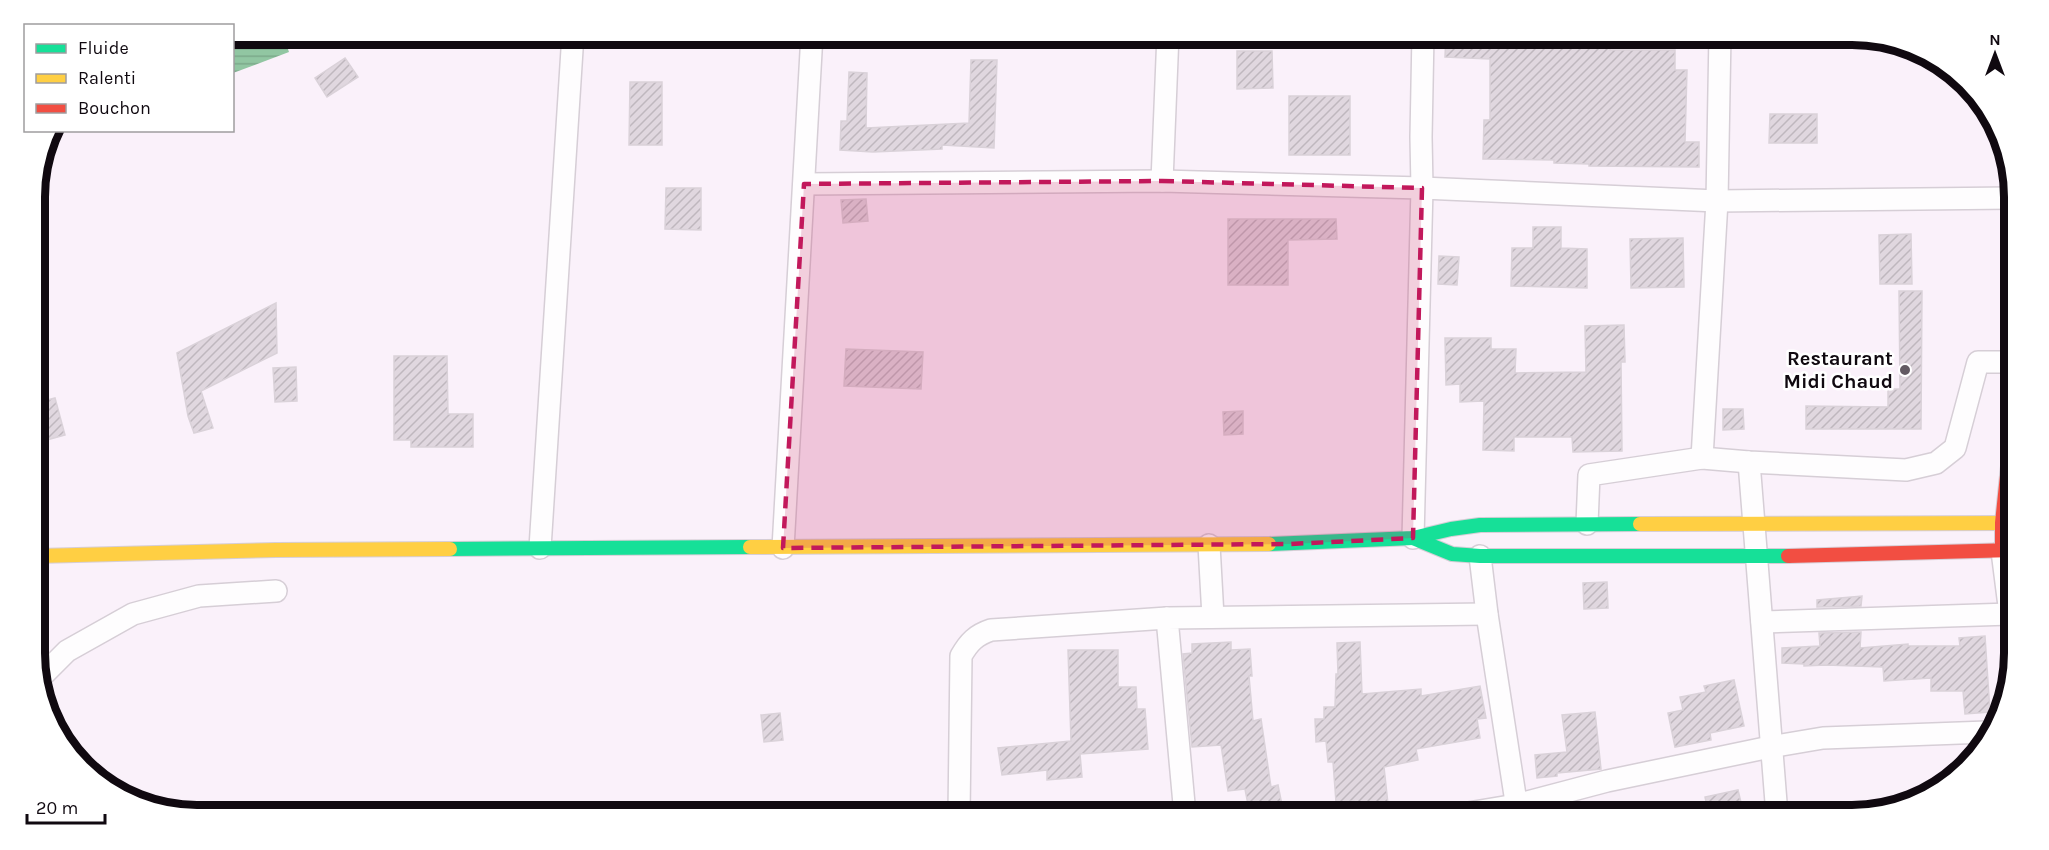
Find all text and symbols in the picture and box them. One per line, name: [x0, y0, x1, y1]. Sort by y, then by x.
legend: [24, 24, 234, 132]
north arrow: [1965, 24, 2025, 84]
text: N: [1989, 30, 2001, 49]
text: Fluide: [78, 37, 129, 59]
text: Ralenti: [78, 67, 136, 89]
text: Bouchon: [78, 97, 151, 119]
place label: Restaurant Midi Chaud: [1783, 347, 1893, 393]
marker: Restaurant Midi Chaud: [1898, 363, 1912, 377]
scale bar: [27, 787, 105, 825]
text: 20 m: [36, 797, 78, 819]

